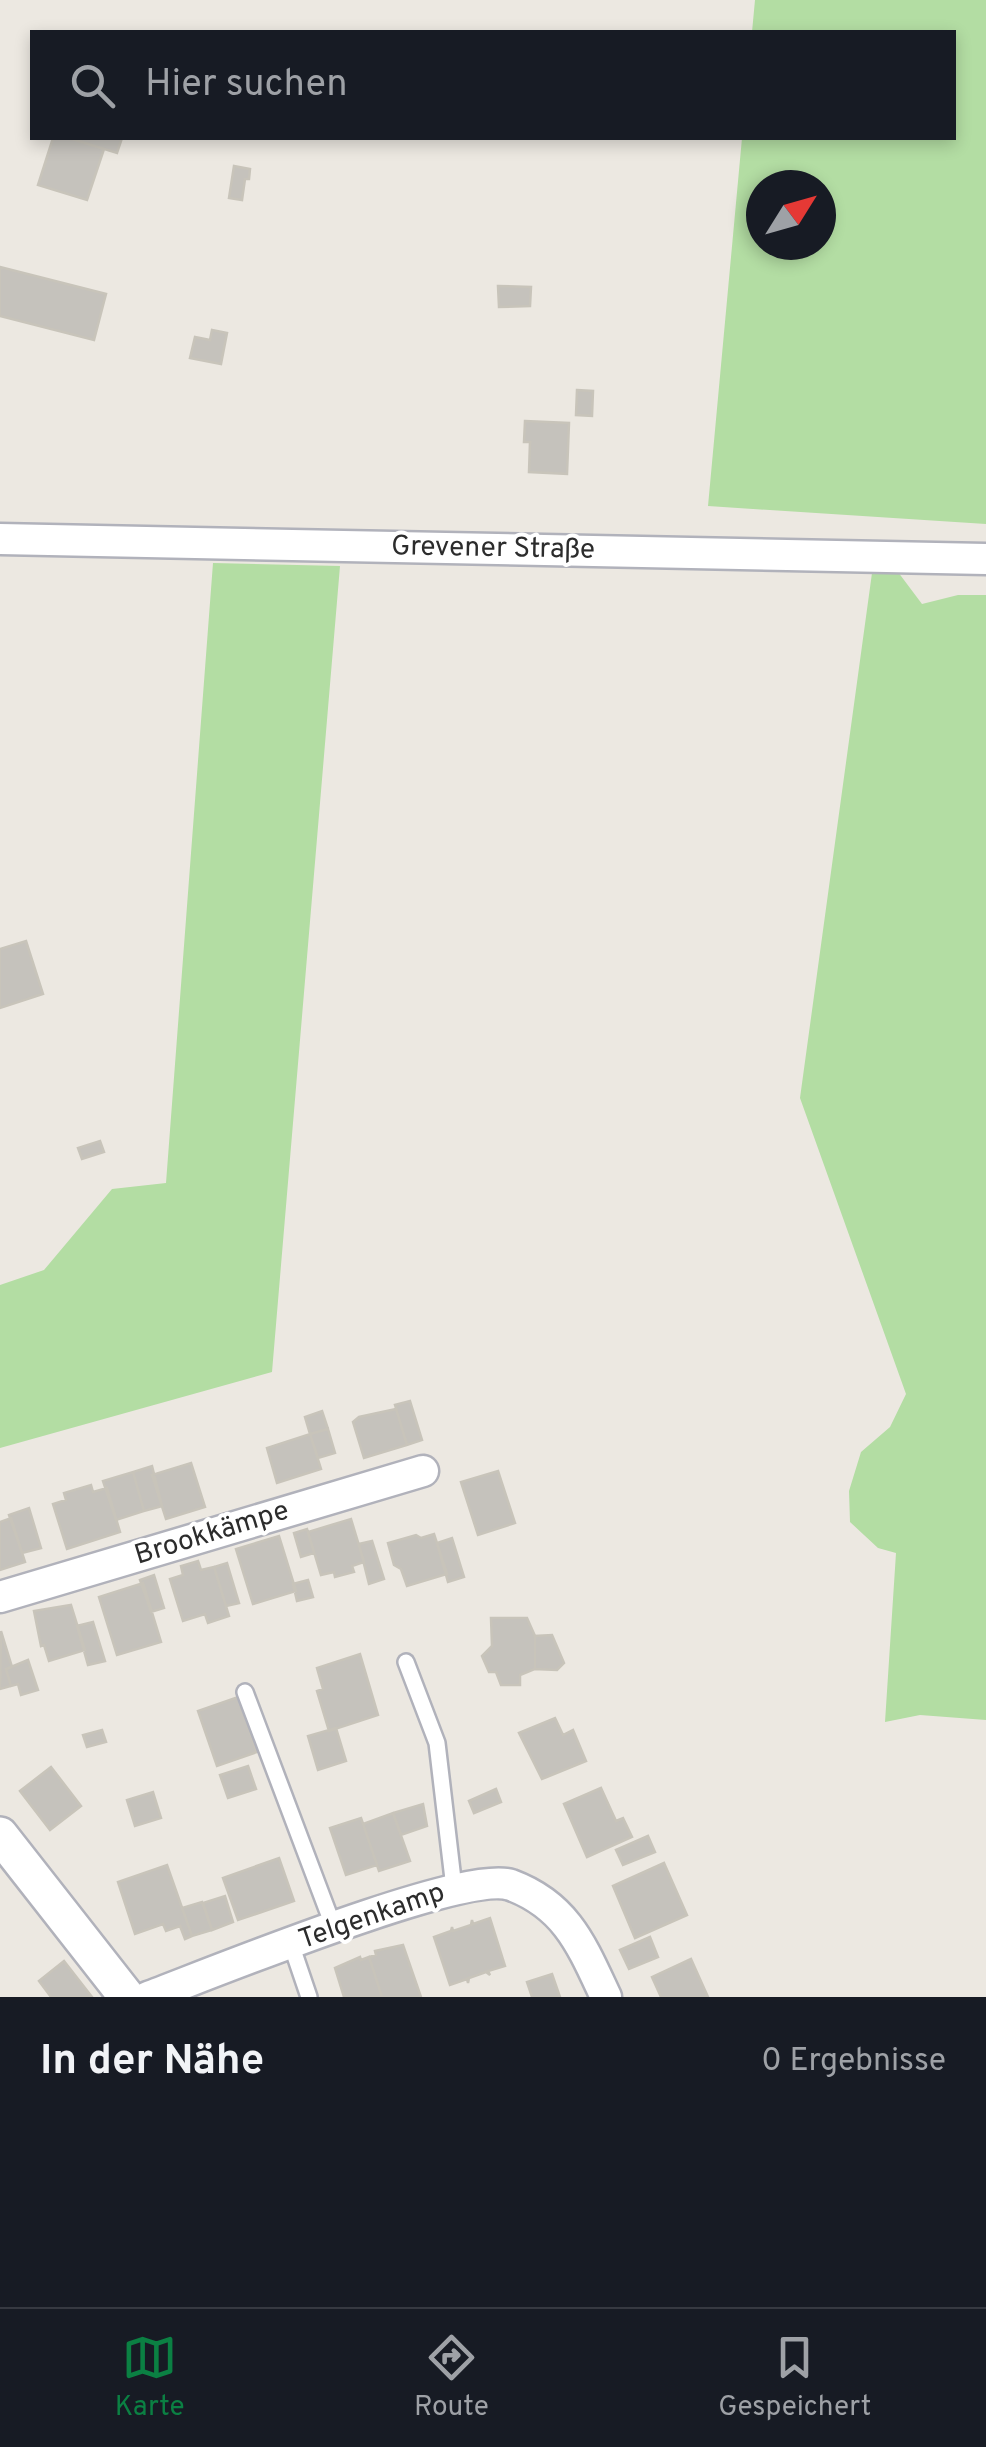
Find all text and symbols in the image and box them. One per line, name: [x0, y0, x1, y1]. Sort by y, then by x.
search box: [30, 30, 956, 140]
icon: search: [65, 58, 120, 113]
text: Hier suchen: [145, 61, 348, 110]
north arrow: [746, 170, 836, 260]
street label: Grevener Straße: [391, 529, 595, 569]
street label: Brookkämpe: [130, 1493, 294, 1575]
street label: Telgenkamp: [294, 1875, 450, 1959]
text: In der Nähe: [40, 2036, 264, 2089]
text: 0 Ergebnisse: [761, 2042, 946, 2082]
tab: Karte: [115, 2330, 185, 2426]
tab: Route: [414, 2330, 489, 2426]
tab: Gespeichert: [718, 2330, 871, 2426]

